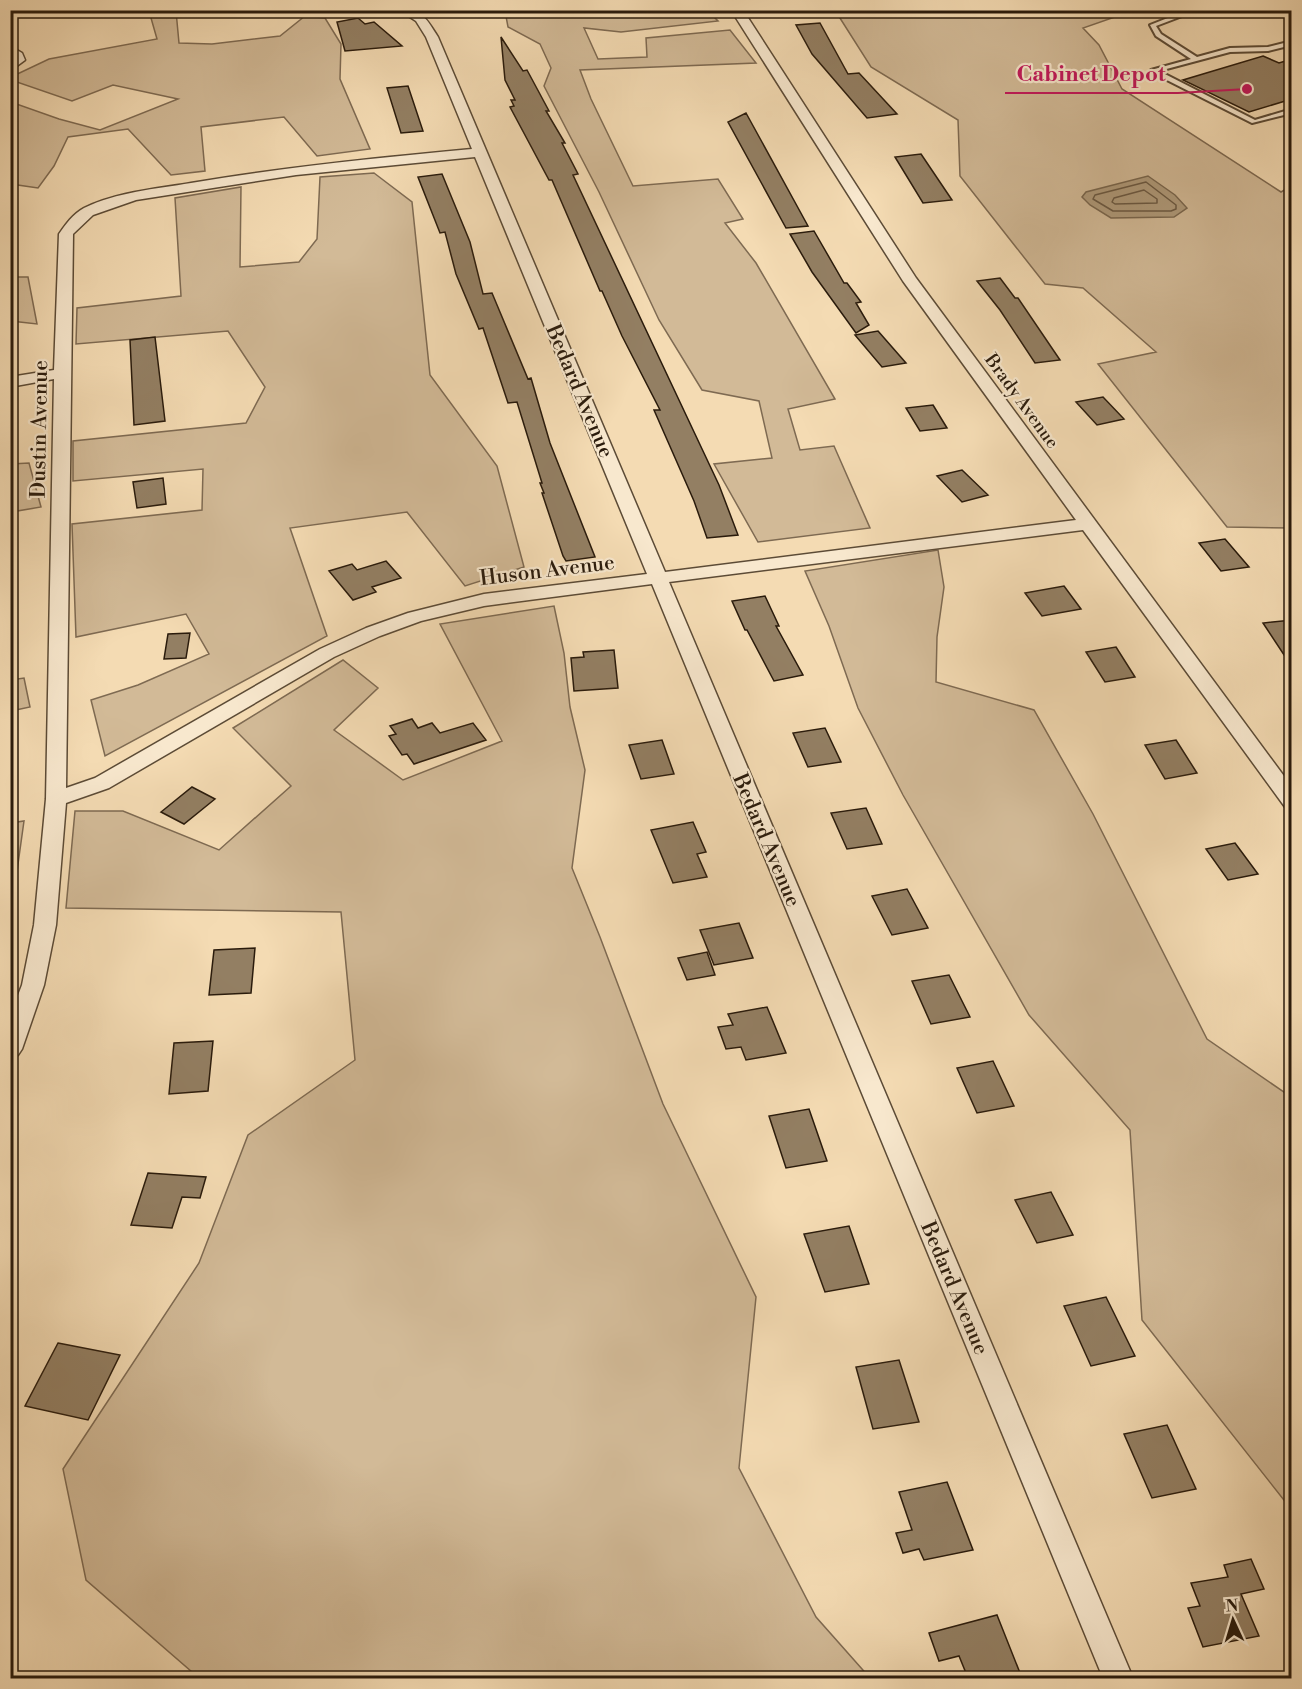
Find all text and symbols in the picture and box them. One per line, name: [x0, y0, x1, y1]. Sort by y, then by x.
callout: Cabinet Depot: [1005, 53, 1178, 93]
text: Cabinet Depot: [1017, 61, 1166, 88]
street label: Bedard Avenue: [539, 320, 619, 462]
street label: Brady Avenue: [979, 349, 1064, 453]
street label: Dustin Avenue: [26, 360, 54, 498]
street label: Huson Avenue: [478, 550, 616, 592]
street label: Bedard Avenue: [726, 769, 806, 911]
street label: Bedard Avenue: [914, 1217, 994, 1359]
north arrow: [1203, 1590, 1263, 1650]
text: N: [1225, 1596, 1239, 1616]

